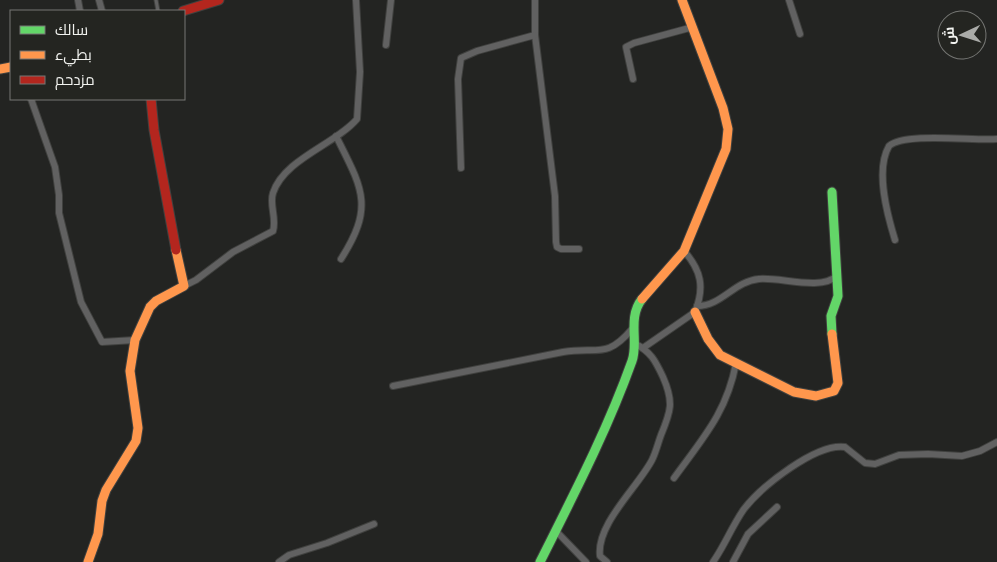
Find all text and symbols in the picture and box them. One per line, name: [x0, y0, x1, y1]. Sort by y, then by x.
legend: [10, 10, 185, 100]
north arrow: [937, 10, 987, 60]
text: سالك: [55, 20, 88, 39]
text: ش: [939, 26, 959, 45]
text: بطيء: [55, 45, 92, 67]
text: مزدحم: [55, 70, 95, 90]

